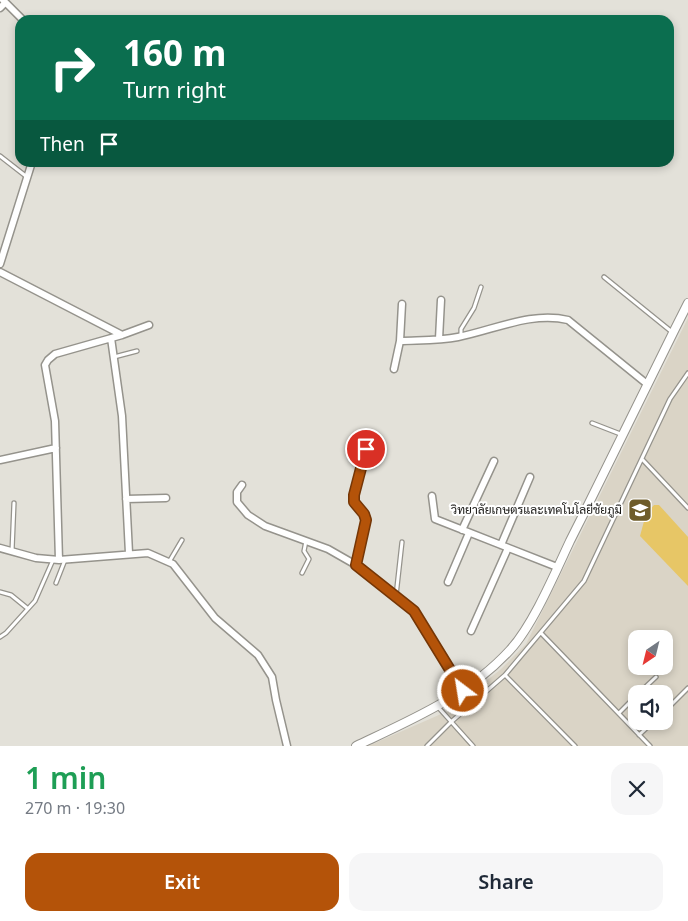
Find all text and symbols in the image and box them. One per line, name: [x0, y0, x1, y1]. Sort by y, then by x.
text: 160 m: [123, 29, 226, 76]
icon: right: [40, 35, 105, 100]
text: Turn right: [123, 74, 226, 104]
icon: arrive: [95, 130, 123, 158]
text: Then: [40, 131, 85, 157]
pin: [345, 428, 387, 470]
icon: arrive: [352, 435, 380, 463]
school or university icon: วิทยาลัยเกษตรและเทคโนโลยีชัยภูมิ: [627, 497, 653, 523]
place label: วิทยาลัยเกษตรและเทคโนโลยีชัยภูมิ: [450, 501, 622, 518]
north arrow: [628, 630, 672, 675]
map controls: [628, 630, 673, 730]
position arrow: [436, 664, 488, 716]
button: sound: [628, 685, 673, 730]
text: 1 min: [25, 757, 106, 798]
button: close: [611, 763, 663, 815]
text: 270 m · 19:30: [25, 797, 125, 819]
button: Exit: [25, 853, 339, 911]
button: Share: [349, 853, 663, 911]

